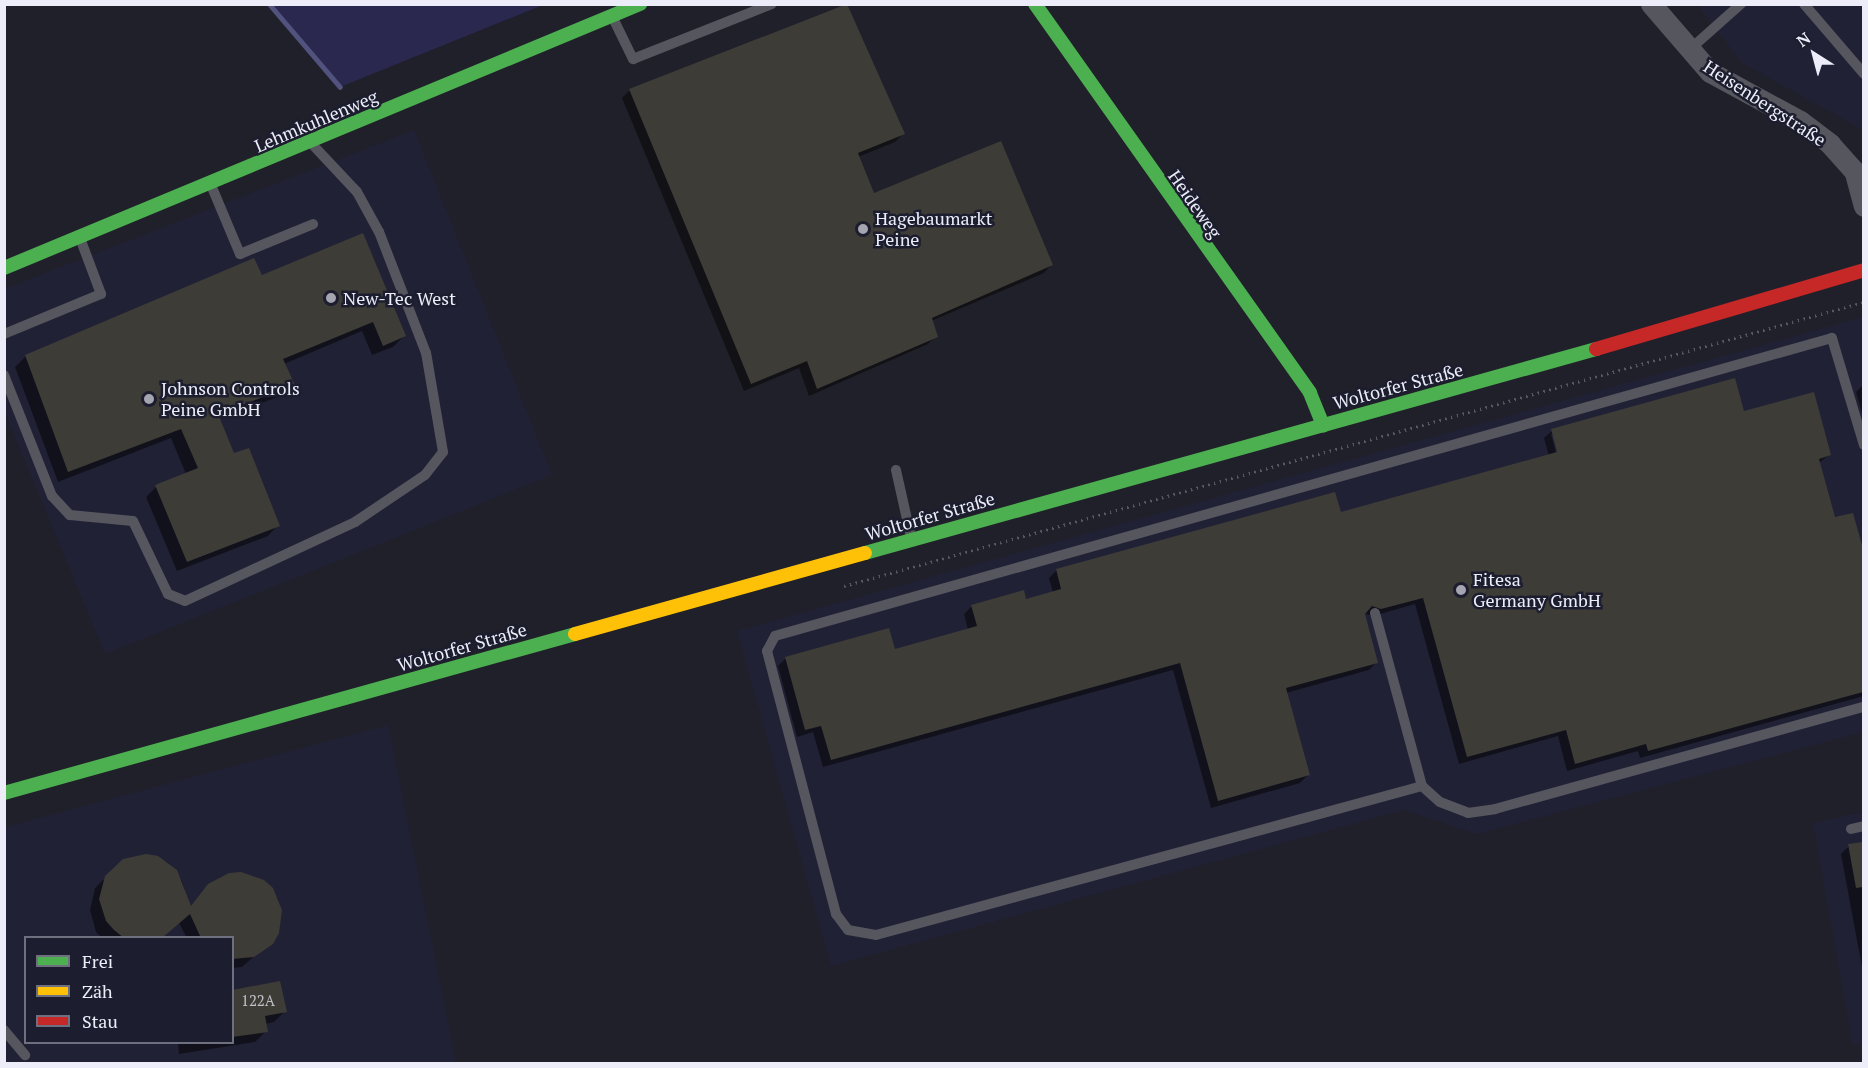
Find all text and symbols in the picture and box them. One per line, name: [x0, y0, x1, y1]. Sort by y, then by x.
north arrow: [1784, 24, 1844, 84]
text: N: [1792, 27, 1815, 52]
street label: Heisenbergstraße: [1700, 55, 1830, 151]
street label: Lehmkuhlenweg: [251, 85, 381, 157]
street label: Heideweg: [1164, 166, 1226, 242]
place label: Hagebaumarkt Peine: [875, 208, 992, 250]
marker: Hagebaumarkt Peine: [856, 222, 870, 236]
place label: New-Tec West: [343, 287, 456, 309]
marker: New-Tec West: [324, 291, 338, 305]
street label: Woltorfer Straße: [1331, 358, 1465, 414]
place label: Johnson Controls Peine GmbH: [161, 378, 300, 420]
marker: Johnson Controls Peine GmbH: [142, 392, 156, 406]
street label: Woltorfer Straße: [863, 487, 997, 545]
place label: Fitesa Germany GmbH: [1473, 569, 1601, 612]
marker: Fitesa Germany GmbH: [1454, 583, 1468, 597]
street label: Woltorfer Straße: [395, 618, 529, 676]
legend: [24, 936, 234, 1044]
text: Frei: [82, 949, 113, 973]
text: Zäh: [82, 979, 113, 1003]
house number: 122A: [241, 992, 275, 1010]
text: Stau: [82, 1009, 118, 1033]

